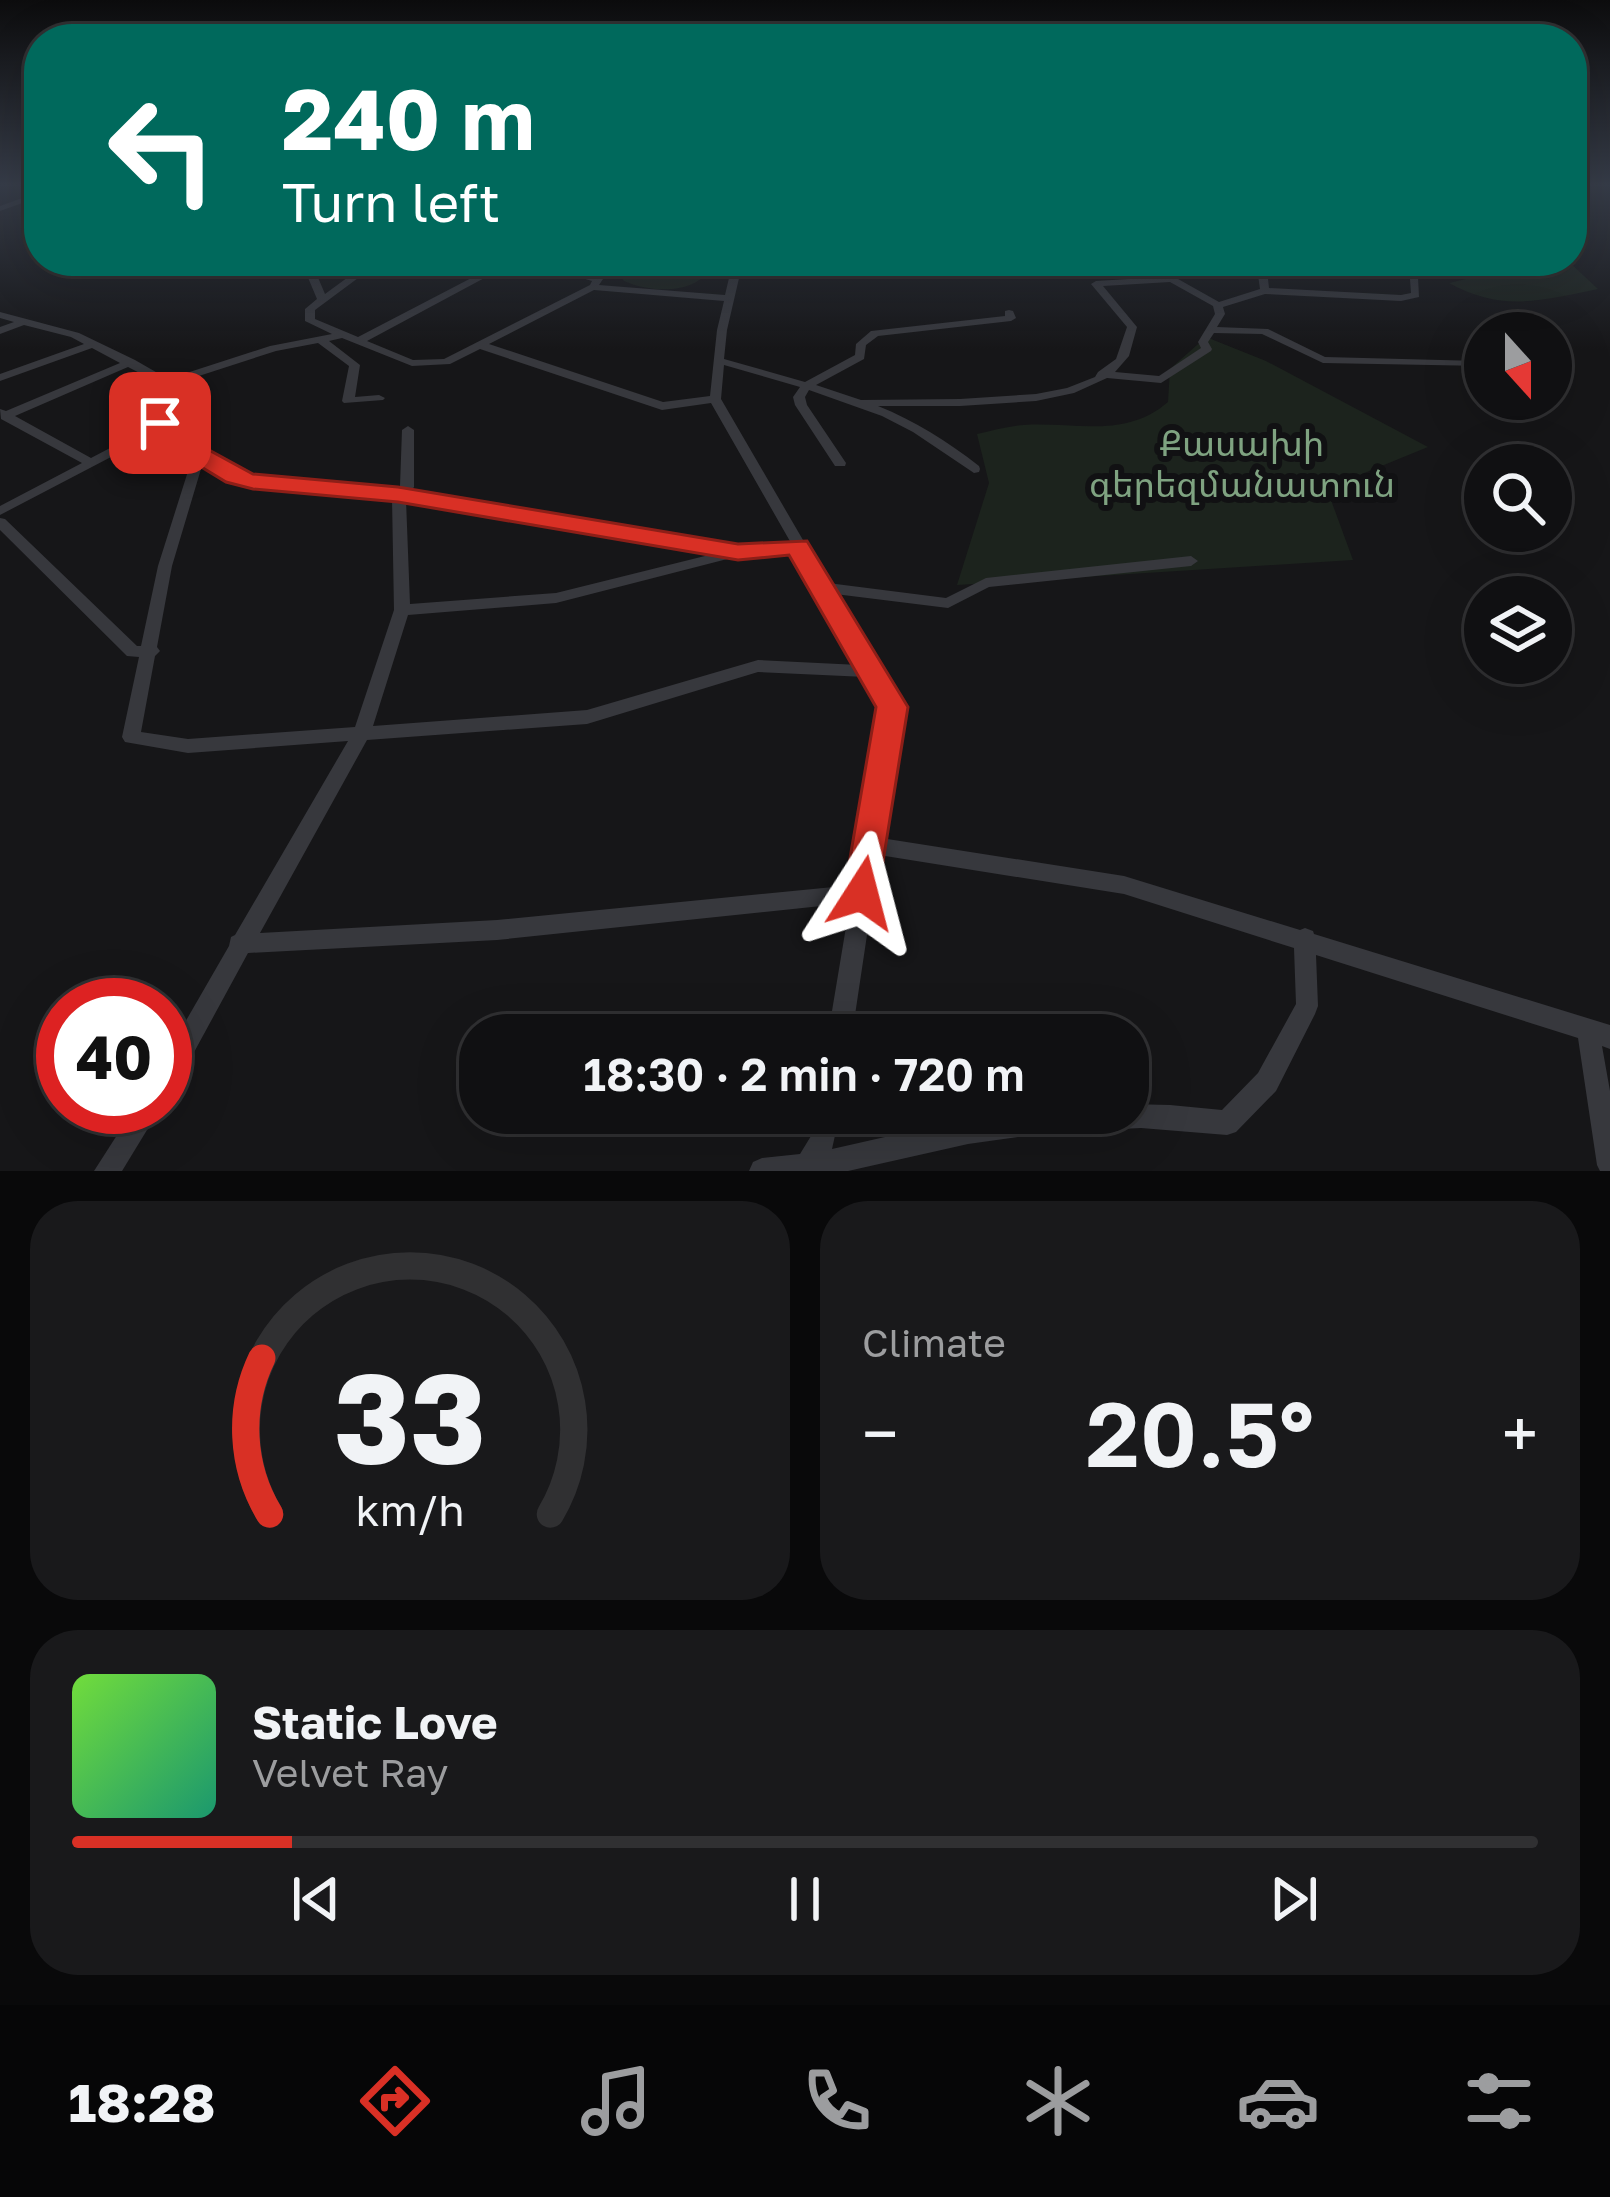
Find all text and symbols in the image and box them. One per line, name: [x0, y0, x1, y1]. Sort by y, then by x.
text: 240 m: [282, 68, 535, 168]
icon: left: [84, 72, 240, 228]
text: Turn left: [282, 169, 500, 234]
north arrow: [1464, 312, 1572, 420]
map controls: [1464, 312, 1572, 684]
pin: [109, 372, 211, 474]
icon: arrive: [127, 390, 193, 456]
park label: Քասախի գերեզմանատուն: [1089, 421, 1395, 505]
button: search: [1464, 444, 1572, 552]
button: layers: [1464, 576, 1572, 684]
position arrow: [799, 830, 925, 956]
speed limit sign: 40: [36, 978, 192, 1134]
text: 18:30 · 2 min · 720 m: [583, 1047, 1025, 1101]
text: Climate: [862, 1319, 1006, 1366]
text: 33: [334, 1341, 486, 1490]
text: 20.5°: [1086, 1379, 1314, 1487]
text: −: [862, 1393, 898, 1473]
text: +: [1502, 1393, 1538, 1473]
text: km/h: [355, 1483, 465, 1534]
text: Static Love: [252, 1695, 498, 1749]
text: Velvet Ray: [252, 1749, 448, 1796]
icon: previous: [283, 1866, 349, 1932]
icon: pause: [772, 1866, 838, 1932]
icon: next: [1261, 1866, 1327, 1932]
icon: directions: [353, 2059, 437, 2143]
icon: music: [574, 2059, 658, 2143]
icon: phone: [795, 2059, 879, 2143]
icon: climate: [1016, 2059, 1100, 2143]
icon: car: [1236, 2059, 1320, 2143]
icon: filters: [1457, 2059, 1541, 2143]
text: 18:28: [68, 2069, 216, 2134]

